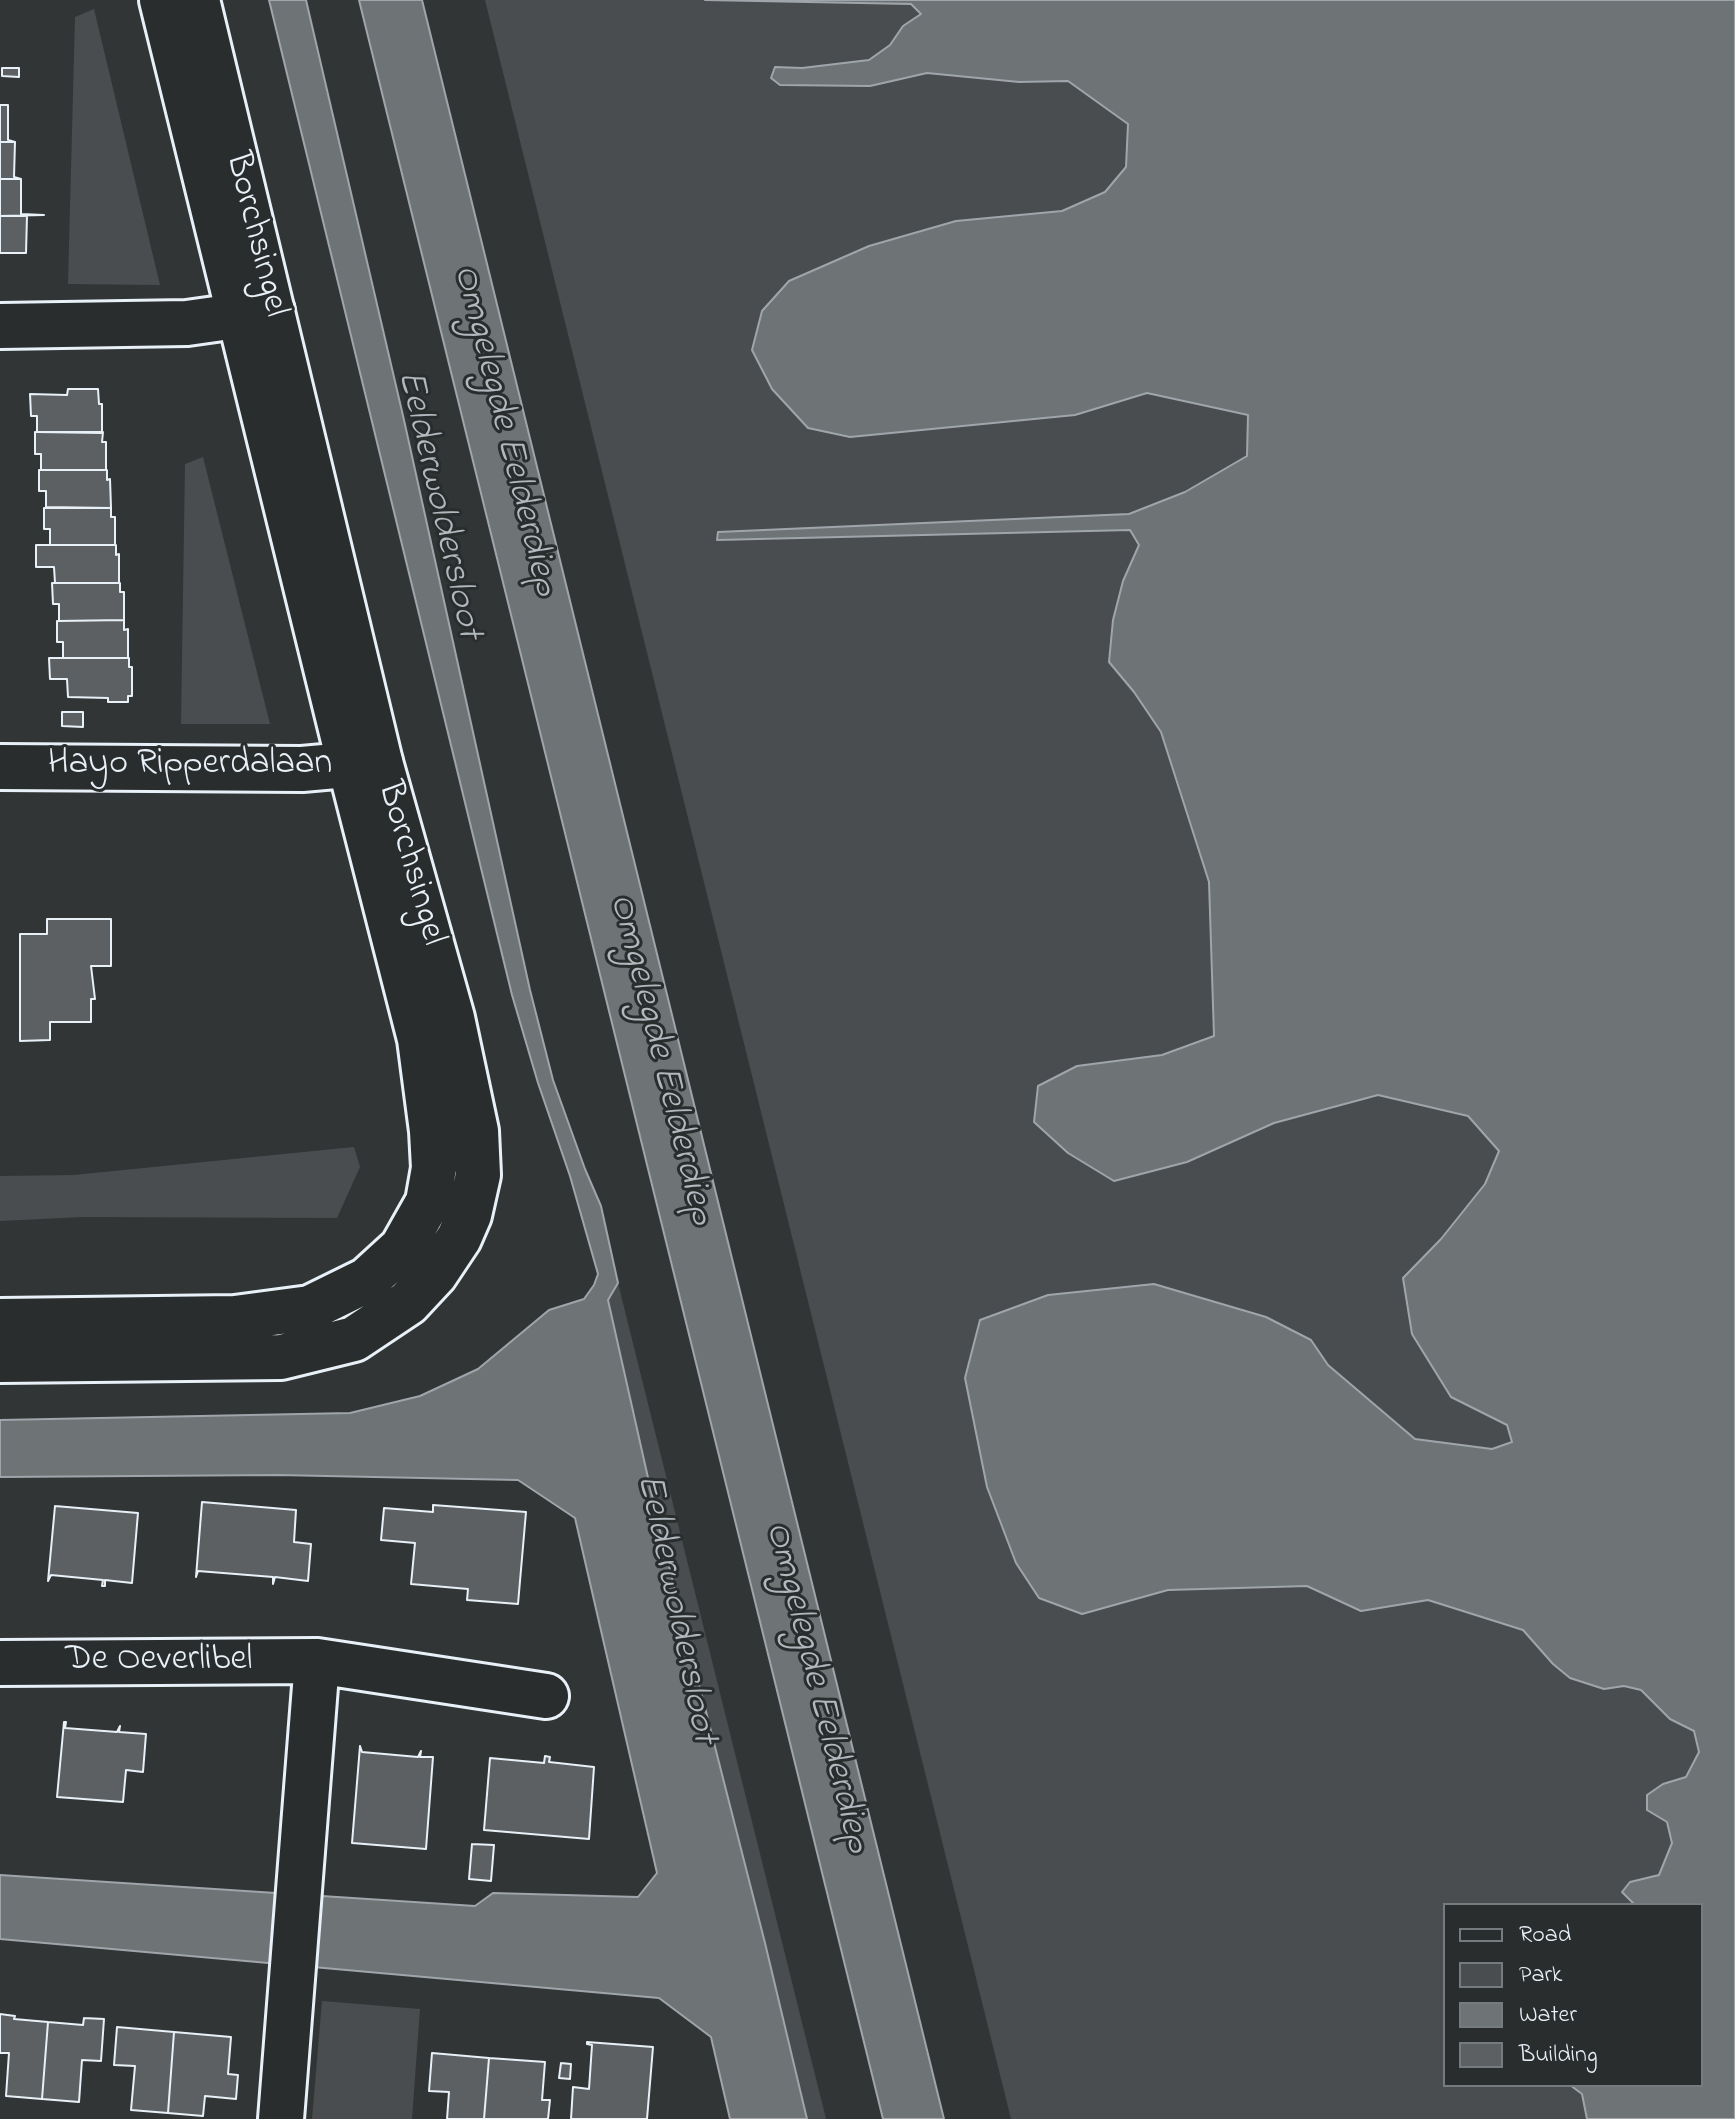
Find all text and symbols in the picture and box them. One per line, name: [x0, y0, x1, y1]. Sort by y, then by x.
street label: Borchsingel: [213, 148, 295, 322]
water label: Omgelegde Eelderdiep: [440, 261, 566, 601]
water label: Eelderwoldersloot: [384, 366, 490, 644]
street label: Hayo Ripperdalaan: [48, 744, 332, 788]
street label: Borchsingel: [365, 777, 453, 951]
water label: Omgelegde Eelderdiep: [596, 890, 722, 1230]
water label: Eelderwoldersloot: [623, 1470, 725, 1748]
water label: Omgelegde Eelderdiep: [752, 1518, 878, 1858]
street label: De Oeverlibel: [65, 1640, 253, 1684]
legend: [1443, 1903, 1703, 2087]
text: Road: [1519, 1918, 1571, 1953]
text: Park: [1519, 1958, 1562, 1993]
text: Water: [1519, 1998, 1577, 2033]
text: Building: [1519, 2038, 1598, 2073]

